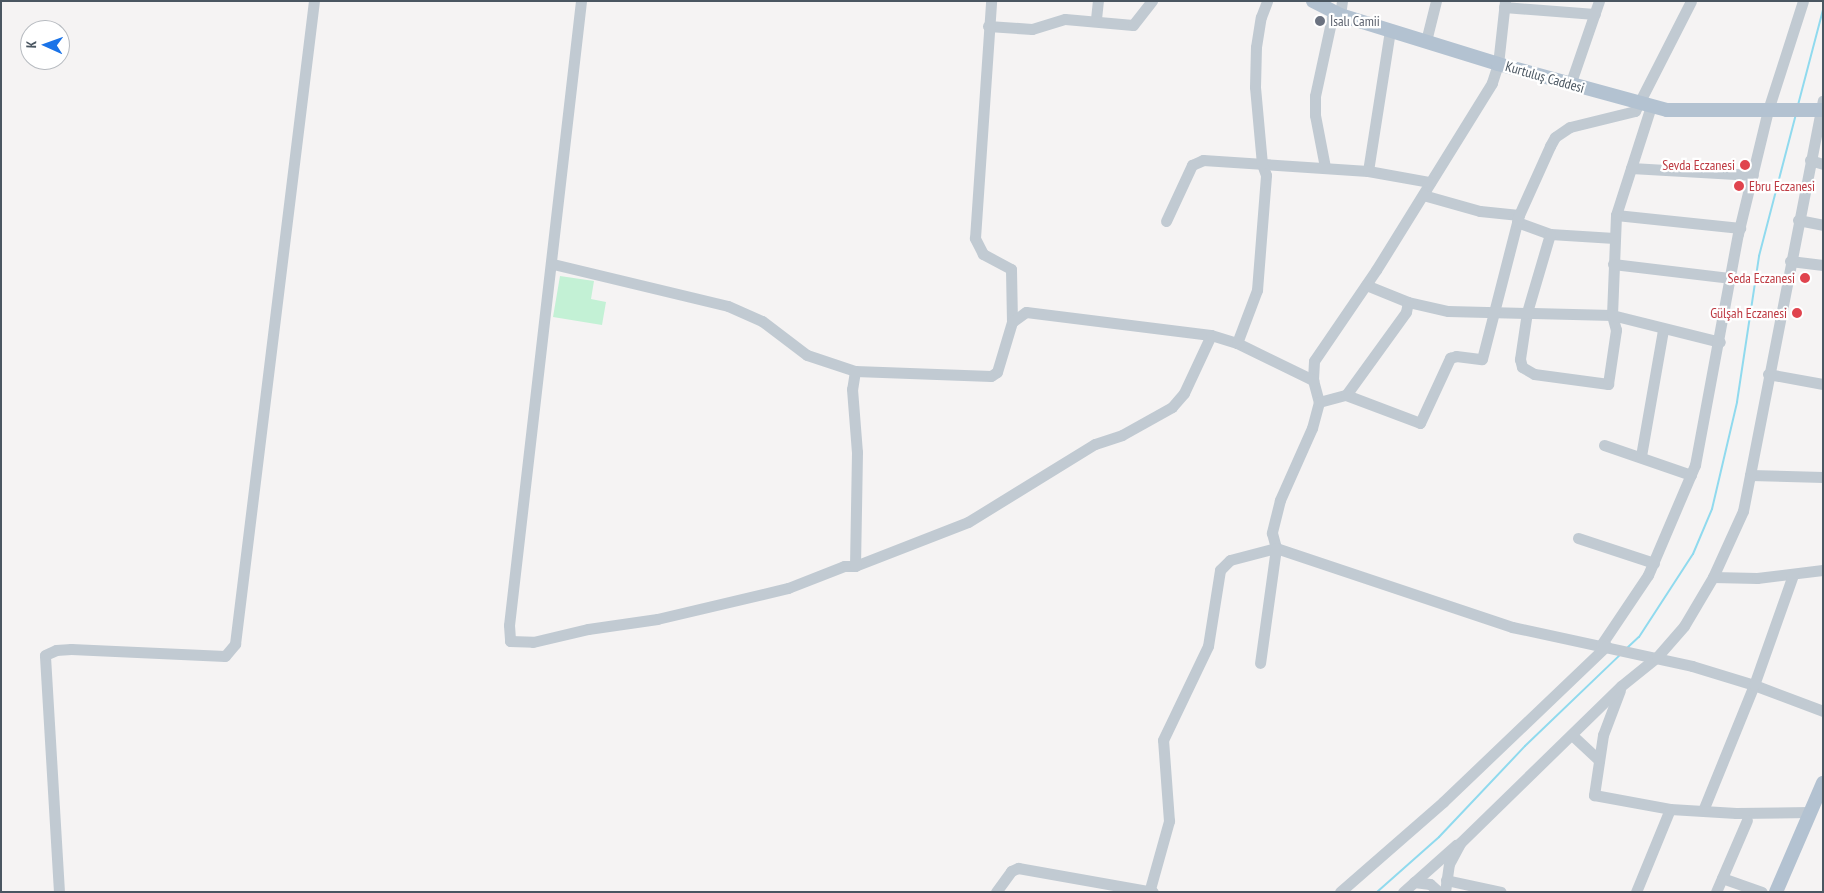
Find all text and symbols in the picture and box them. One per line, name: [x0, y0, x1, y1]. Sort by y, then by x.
place label: İsalı Camii: [1330, 13, 1380, 29]
marker: İsalı Camii: [1314, 15, 1326, 27]
north arrow: [20, 20, 70, 70]
text: K: [22, 41, 40, 48]
street label: Kurtuluş Caddesi: [1504, 58, 1586, 96]
place label: Sevda Eczanesi: [1662, 157, 1735, 173]
marker: Sevda Eczanesi: [1739, 159, 1751, 171]
place label: Ebru Eczanesi: [1749, 178, 1815, 194]
marker: Ebru Eczanesi: [1733, 180, 1745, 192]
place label: Seda Eczanesi: [1727, 270, 1795, 286]
marker: Seda Eczanesi: [1799, 272, 1811, 284]
place label: Gülşah Eczanesi: [1710, 305, 1787, 321]
marker: Gülşah Eczanesi: [1791, 307, 1803, 319]

